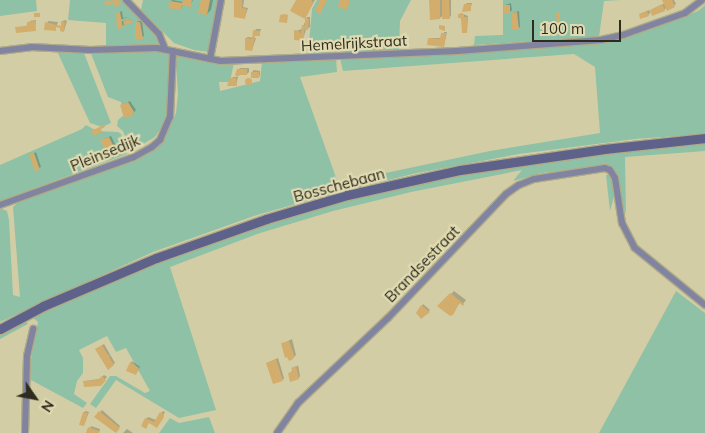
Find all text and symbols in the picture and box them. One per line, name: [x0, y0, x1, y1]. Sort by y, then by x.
scale bar: [535, 10, 624, 42]
text: 100 m: [540, 19, 584, 38]
street label: Hemelrijkstraat: [301, 31, 407, 55]
street label: Pleinsedijk: [68, 131, 142, 175]
street label: Bosschebaan: [291, 164, 387, 206]
street label: Brandsestraat: [381, 222, 463, 306]
north arrow: [10, 373, 60, 423]
text: N: [37, 397, 58, 416]

